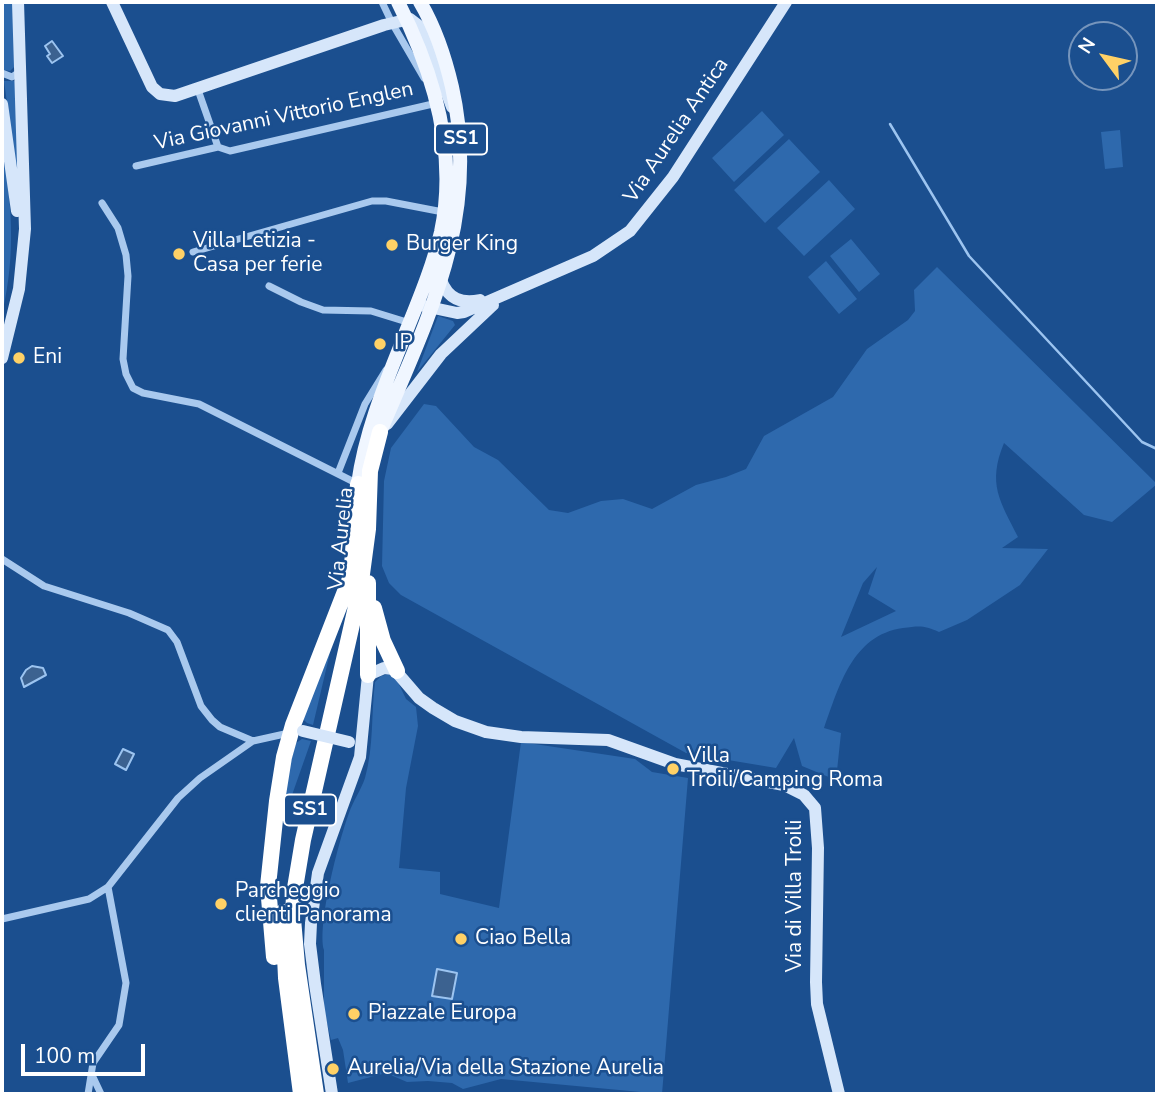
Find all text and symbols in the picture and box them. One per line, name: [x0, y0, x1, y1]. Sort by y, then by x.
north arrow: [1068, 21, 1138, 91]
text: N: [1072, 33, 1102, 59]
street label: Via Aurelia Antica: [619, 54, 735, 208]
street label: Via Giovanni Vittorio Englen: [152, 77, 416, 157]
road number: SS1: [435, 124, 487, 154]
place label: Villa Letizia - Casa per ferie: [193, 229, 322, 279]
place label: Burger King: [406, 232, 518, 258]
marker: Burger King: [384, 237, 400, 253]
marker: Villa Letizia - Casa per ferie: [171, 246, 187, 262]
place label: IP: [394, 331, 413, 357]
marker: IP: [372, 336, 388, 352]
place label: Eni: [33, 345, 62, 371]
marker: Eni: [11, 350, 27, 366]
street label: Via Aurelia: [324, 486, 360, 592]
place label: Villa Troili/Camping Roma: [687, 744, 883, 794]
marker: Villa Troili/Camping Roma: [665, 761, 681, 777]
road number: SS1: [284, 794, 336, 825]
street label: Via di Villa Troili: [783, 820, 809, 972]
place label: Parcheggio clienti Panorama: [235, 879, 392, 929]
marker: Parcheggio clienti Panorama: [213, 896, 229, 912]
place label: Ciao Bella: [475, 926, 571, 952]
marker: Ciao Bella: [453, 931, 469, 947]
place label: Piazzale Europa: [368, 1001, 517, 1027]
marker: Piazzale Europa: [346, 1006, 362, 1022]
scale bar: [24, 1030, 149, 1074]
text: 100 m: [34, 1042, 95, 1070]
place label: Aurelia/Via della Stazione Aurelia: [347, 1056, 664, 1082]
marker: Aurelia/Via della Stazione Aurelia: [325, 1061, 341, 1077]

